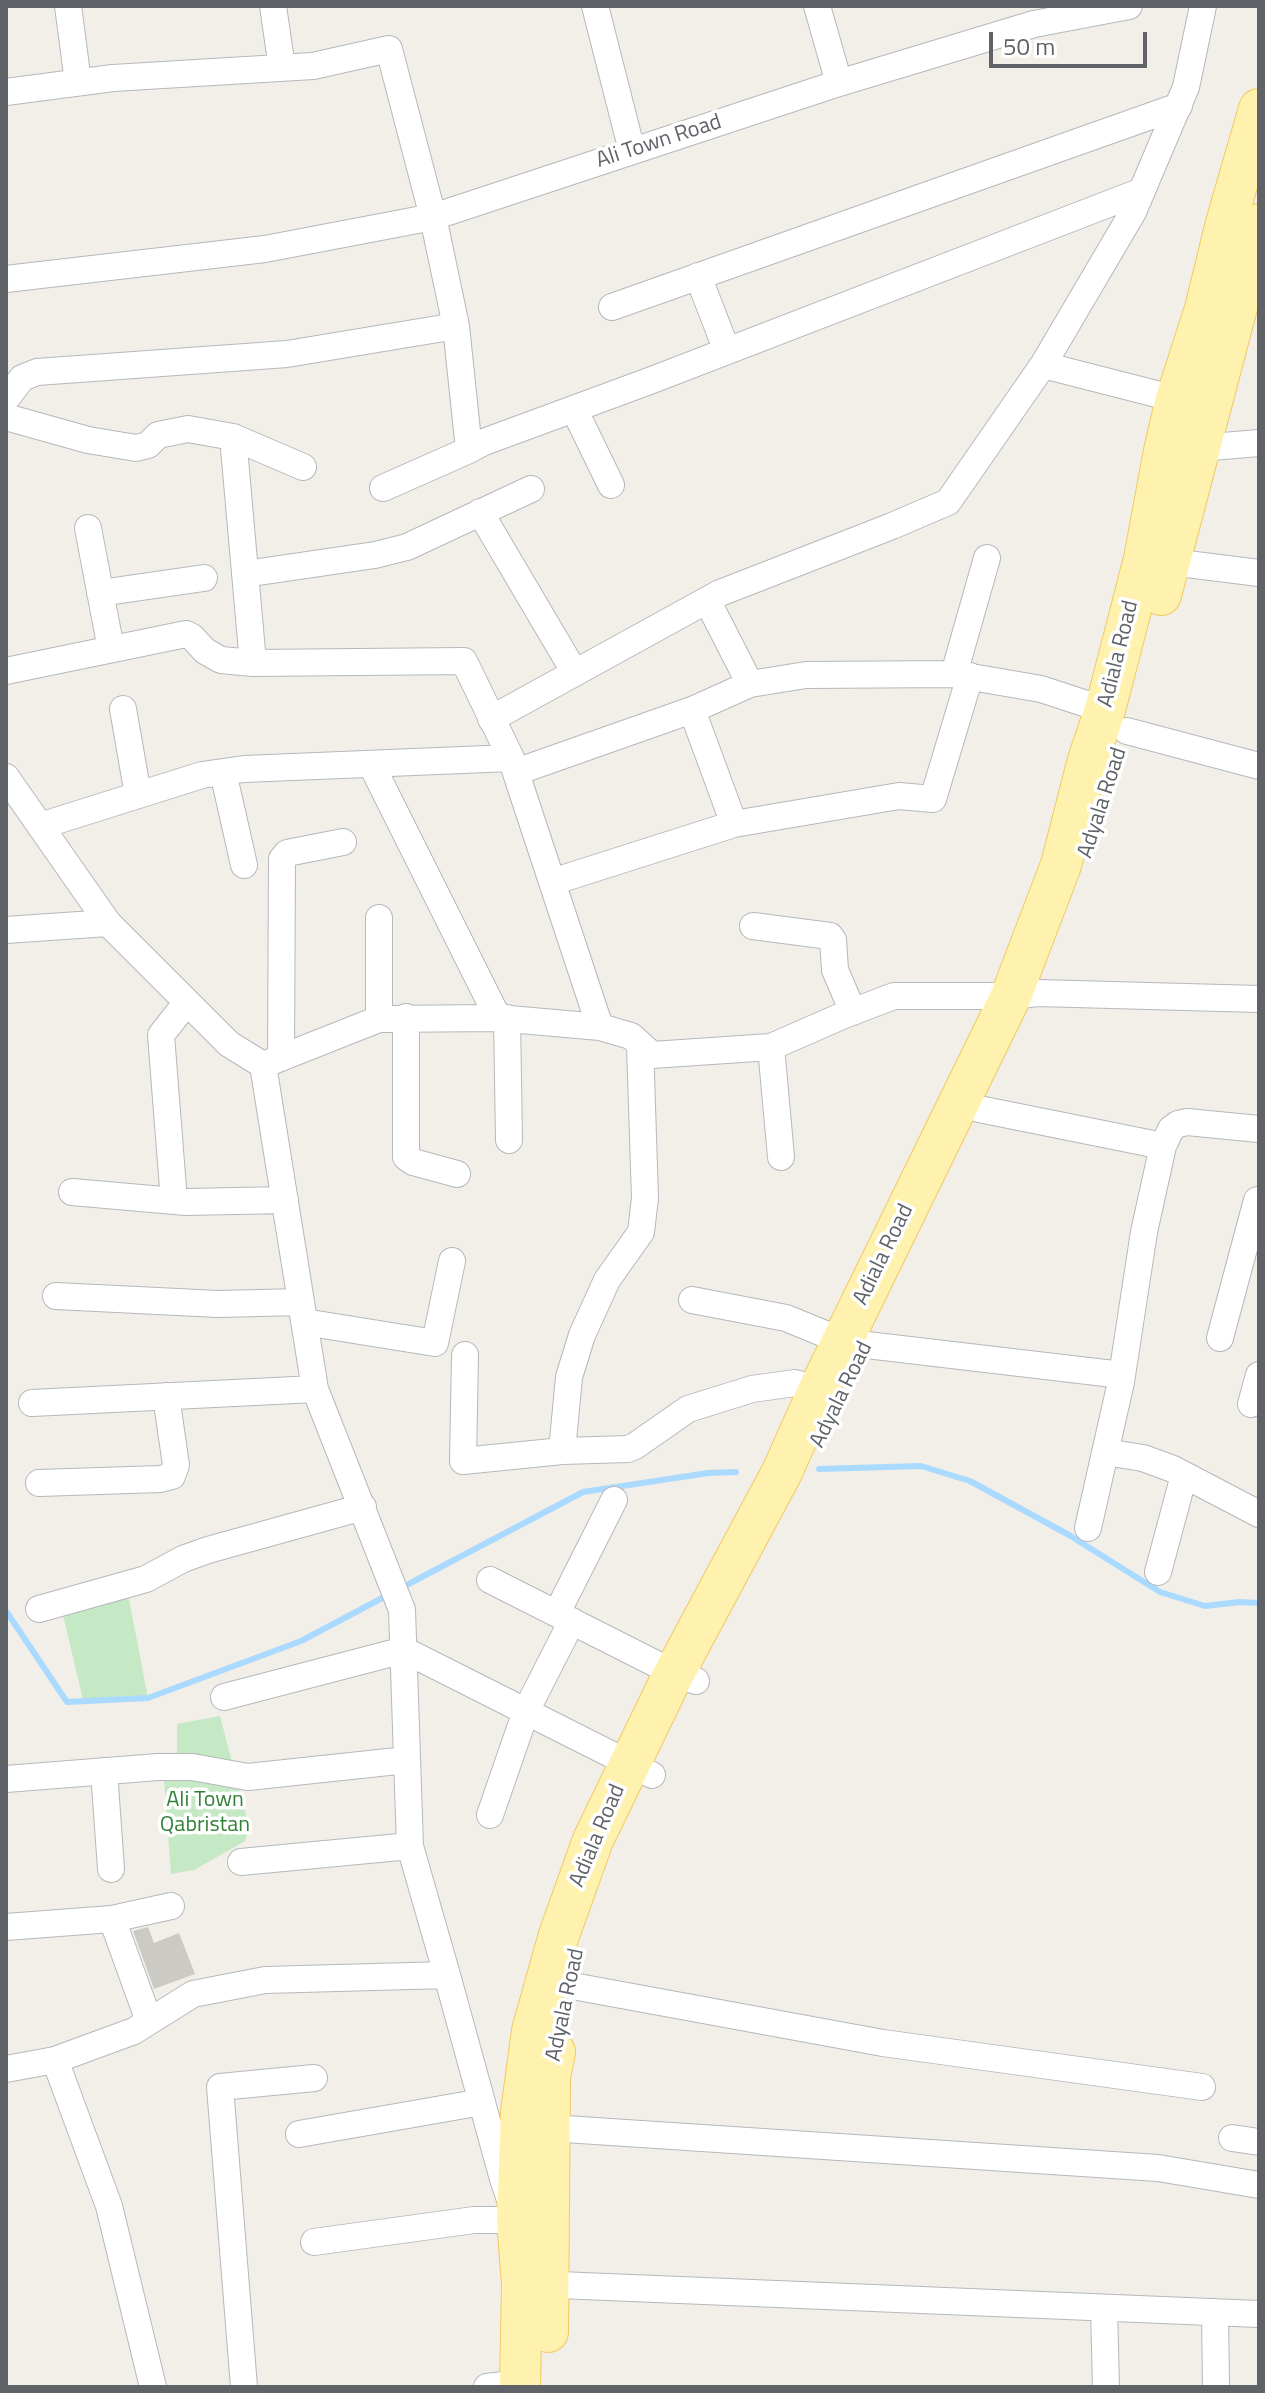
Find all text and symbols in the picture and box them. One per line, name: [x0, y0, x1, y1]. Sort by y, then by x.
scale bar: [993, 16, 1151, 66]
text: 50 m: [1003, 28, 1055, 64]
street label: Ali Town Road: [593, 109, 725, 175]
street label: Adiala Road: [1093, 598, 1145, 710]
street label: Adyala Road: [1073, 744, 1133, 862]
street label: Adiala Road: [848, 1200, 920, 1310]
street label: Adyala Road: [805, 1338, 879, 1452]
street label: Adiala Road: [565, 1781, 631, 1891]
park label: Ali Town Qabristan: [160, 1788, 250, 1840]
street label: Adyala Road: [541, 1946, 591, 2064]

